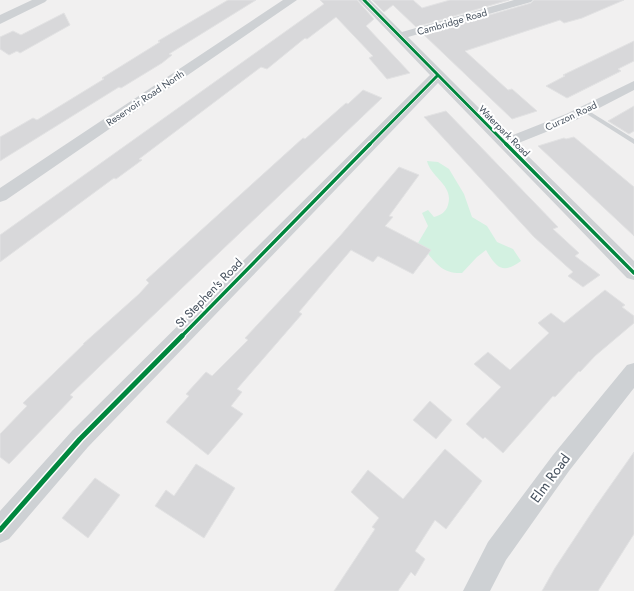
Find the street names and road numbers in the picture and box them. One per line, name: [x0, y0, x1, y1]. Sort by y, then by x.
street label: Cambridge Road: [415, 5, 489, 39]
street label: Reservoir Road North: [103, 66, 187, 130]
street label: Curzon Road: [543, 97, 599, 135]
street label: Waterpark Road: [475, 102, 533, 160]
street label: St Stephen's Road: [171, 254, 247, 332]
street label: Elm Road: [525, 449, 575, 507]

